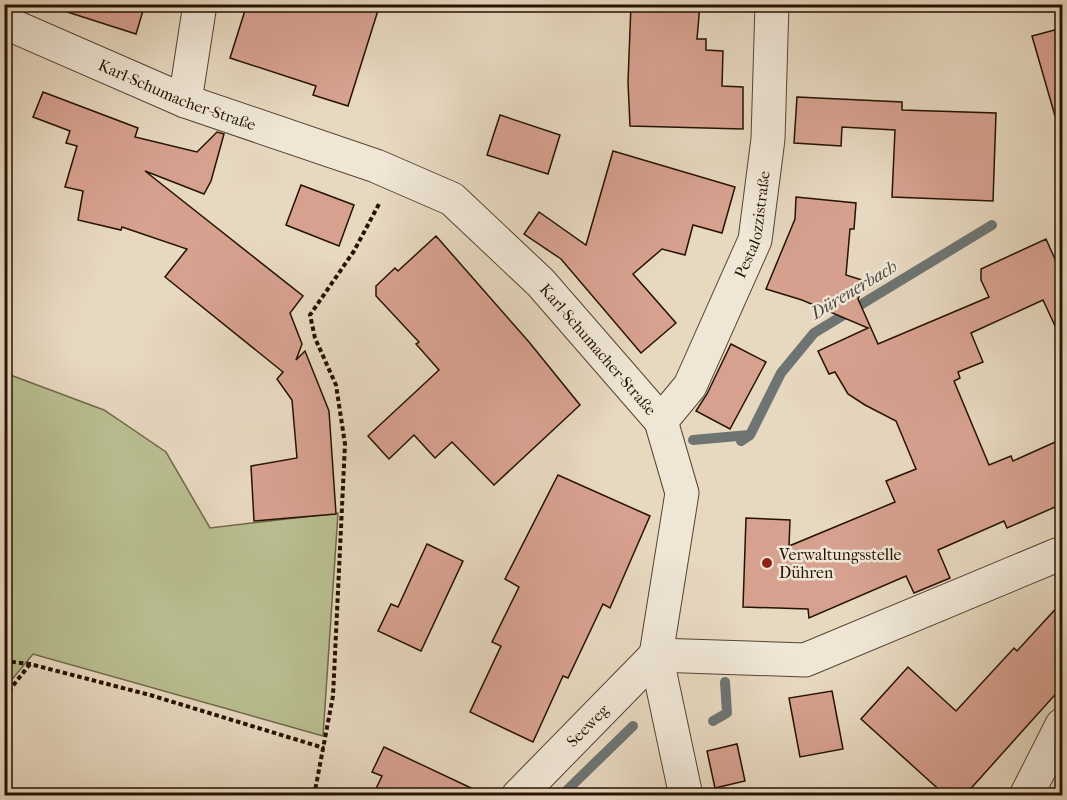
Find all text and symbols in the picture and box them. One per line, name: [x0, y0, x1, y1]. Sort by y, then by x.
street label: Karl-Schumacher-Straße: [96, 55, 259, 134]
street label: Pestalozzistraße: [730, 170, 773, 281]
water label: Dürenerbach: [806, 256, 901, 325]
street label: Karl-Schumacher-Straße: [536, 279, 661, 419]
place label: Verwaltungsstelle Dühren: [778, 545, 901, 582]
marker: Verwaltungsstelle Dühren: [760, 556, 774, 570]
street label: Seeweg: [562, 700, 613, 750]

